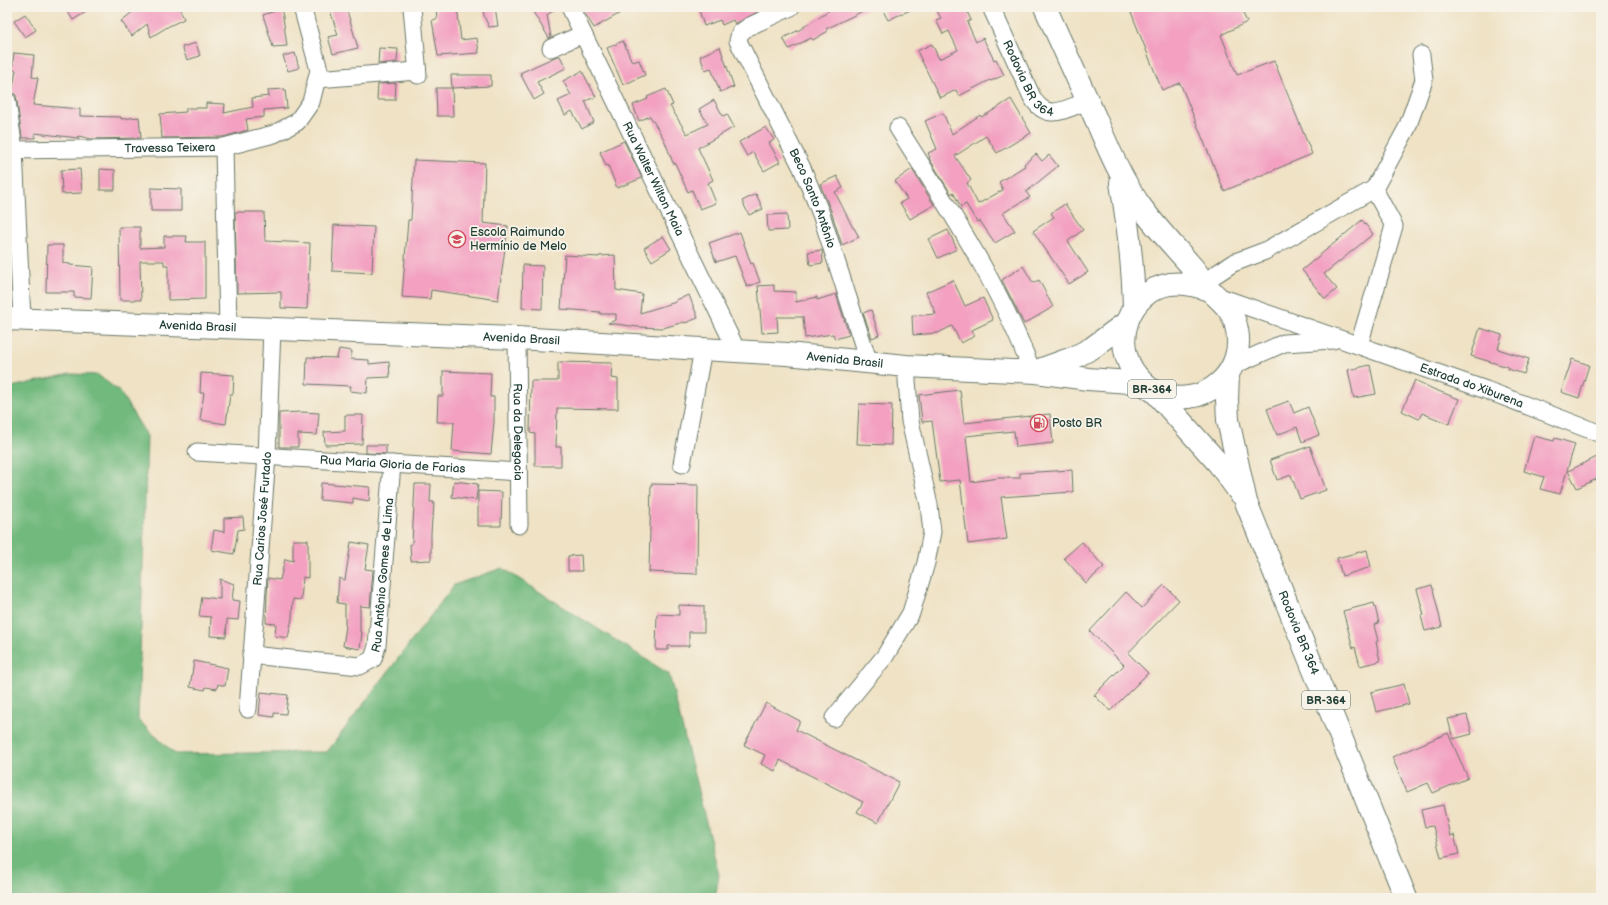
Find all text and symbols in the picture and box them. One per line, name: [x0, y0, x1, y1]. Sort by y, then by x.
street label: Rodovia BR 364: [1000, 38, 1055, 120]
street label: Rua Walter Wilton Maia: [619, 119, 688, 238]
street label: Travessa Teixera: [124, 140, 216, 156]
street label: Beco Santo Antônio: [786, 146, 839, 250]
place label: Escola Raimundo Hermínio de Melo: [470, 225, 567, 254]
school or university icon: Escola Raimundo Hermínio de Melo: [447, 229, 467, 249]
street label: Avenida Brasil: [159, 317, 237, 335]
street label: Avenida Brasil: [483, 329, 560, 348]
street label: Avenida Brasil: [806, 349, 884, 371]
street label: Estrada do Xiburena: [1418, 360, 1526, 411]
road number: BR-364: [1128, 380, 1176, 398]
street label: Rua da Delegacia: [510, 383, 526, 481]
fuel station icon: Posto BR: [1029, 413, 1049, 433]
place label: Posto BR: [1052, 416, 1102, 431]
street label: Rua Carios José Furtado: [250, 451, 275, 586]
street label: Rua Maria Gloria de Farias: [319, 452, 466, 476]
street label: Rua Antônio Gomes de Lima: [368, 497, 397, 654]
street label: Rodovia BR 364: [1275, 588, 1323, 678]
road number: BR-364: [1302, 691, 1350, 709]

